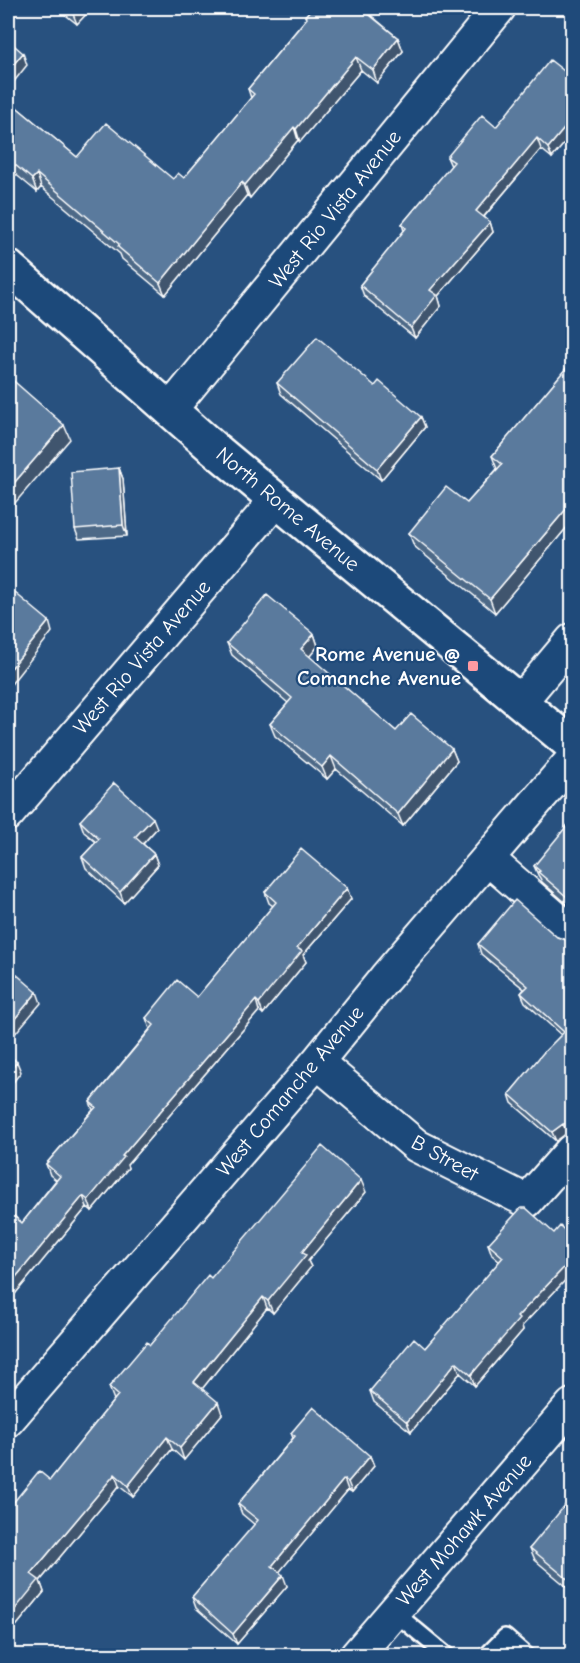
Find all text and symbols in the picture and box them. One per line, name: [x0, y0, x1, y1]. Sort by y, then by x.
street label: West Rio Vista Avenue: [264, 125, 406, 293]
street label: North Rome Avenue: [211, 442, 365, 576]
street label: West Rio Vista Avenue: [69, 575, 215, 739]
place label: Rome Avenue @ Comanche Avenue: [297, 642, 461, 690]
marker: Rome Avenue @ Comanche Avenue: [466, 659, 480, 673]
street label: West Comanche Avenue: [211, 1001, 369, 1181]
street label: B Street: [407, 1130, 483, 1187]
street label: West Mohawk Avenue: [391, 1449, 537, 1611]

